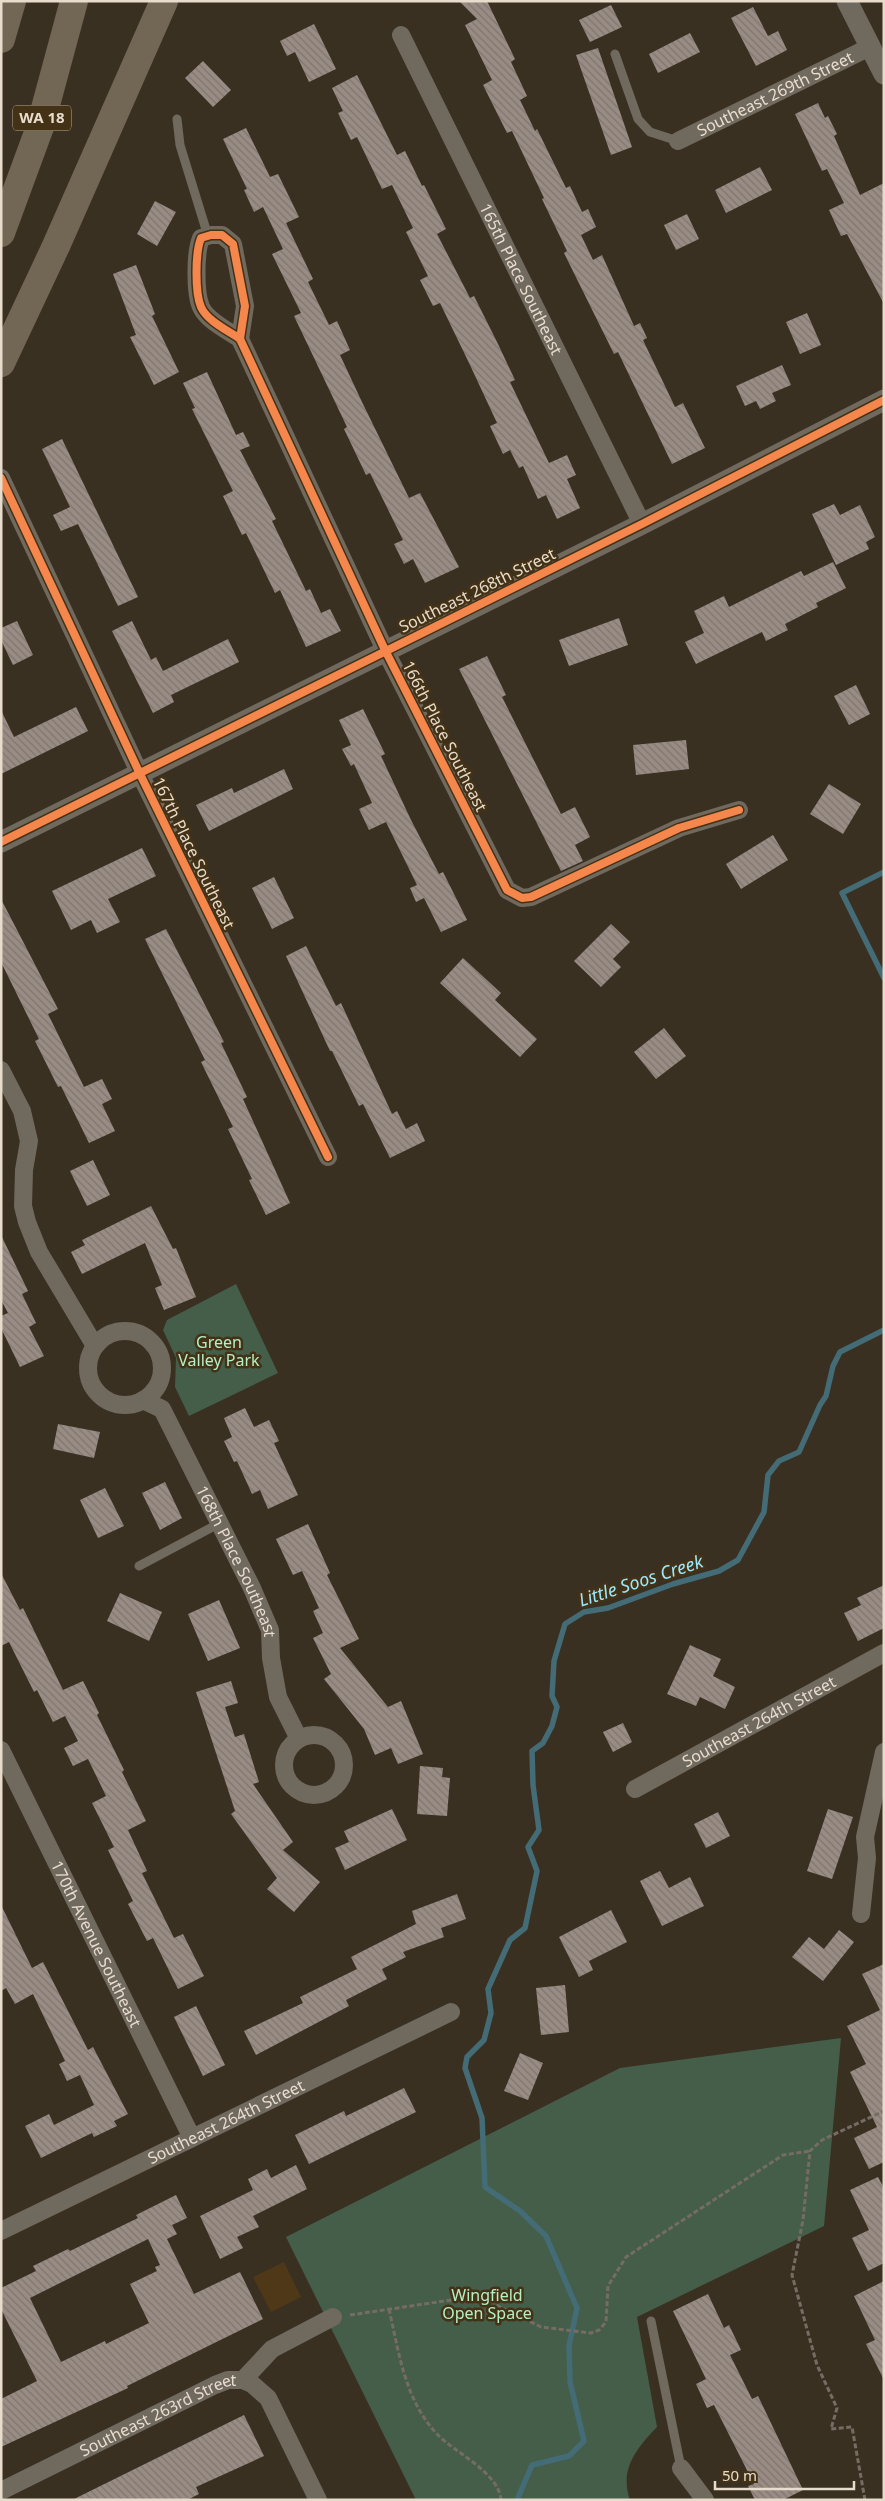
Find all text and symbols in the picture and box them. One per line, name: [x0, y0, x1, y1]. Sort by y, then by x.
street label: Southeast 269th Street: [693, 46, 857, 141]
road number: WA 18: [13, 106, 71, 130]
street label: 165th Place Southeast: [475, 199, 568, 359]
street label: Southeast 268th Street: [395, 542, 559, 637]
street label: 166th Place Southeast: [397, 657, 493, 815]
street label: 167th Place Southeast: [148, 773, 240, 933]
park label: Green Valley Park: [178, 1331, 260, 1371]
street label: 168th Place Southeast: [191, 1482, 281, 1638]
water label: Little Soos Creek: [575, 1548, 707, 1611]
street label: Southeast 264th Street: [678, 1670, 840, 1772]
street label: 170th Avenue Southeast: [46, 1857, 147, 2031]
street label: Southeast 264th Street: [144, 2074, 308, 2169]
park label: Wingfield Open Space: [442, 2284, 532, 2324]
street label: Southeast 263rd Street: [76, 2369, 237, 2461]
scale bar: [715, 2458, 854, 2490]
text: 50 m: [722, 2465, 757, 2485]

